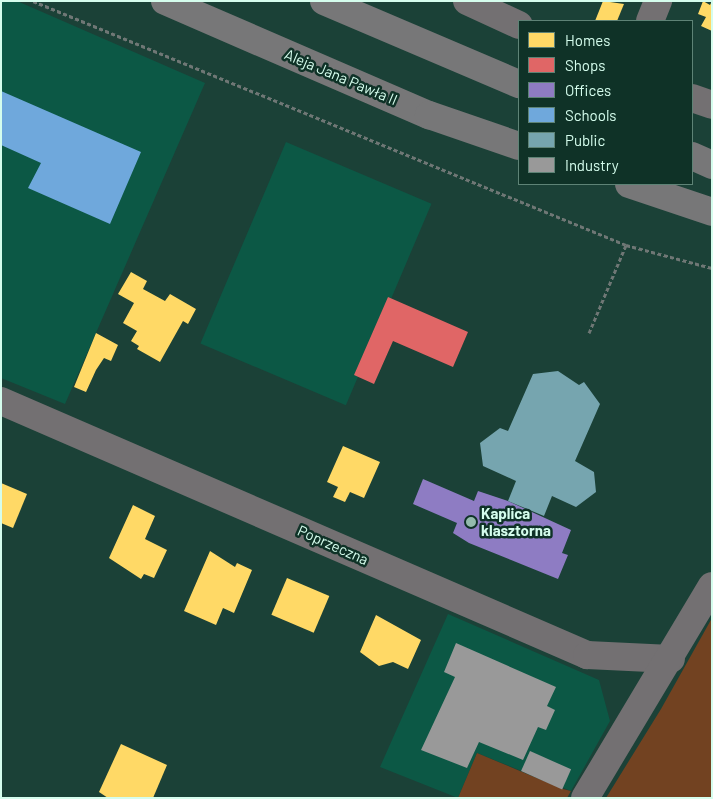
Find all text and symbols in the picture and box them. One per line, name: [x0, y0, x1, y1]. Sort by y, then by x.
legend: [518, 20, 693, 185]
text: Homes: [565, 31, 610, 49]
street label: Aleja Jana Pawła II: [282, 45, 400, 109]
text: Shops: [565, 56, 605, 74]
text: Offices: [565, 81, 611, 99]
text: Schools: [565, 106, 617, 124]
text: Public: [565, 131, 605, 149]
text: Industry: [565, 156, 619, 174]
place label: Kaplica klasztorna: [481, 504, 551, 539]
marker: Kaplica klasztorna: [465, 516, 477, 528]
street label: Poprzeczna: [295, 521, 371, 569]

